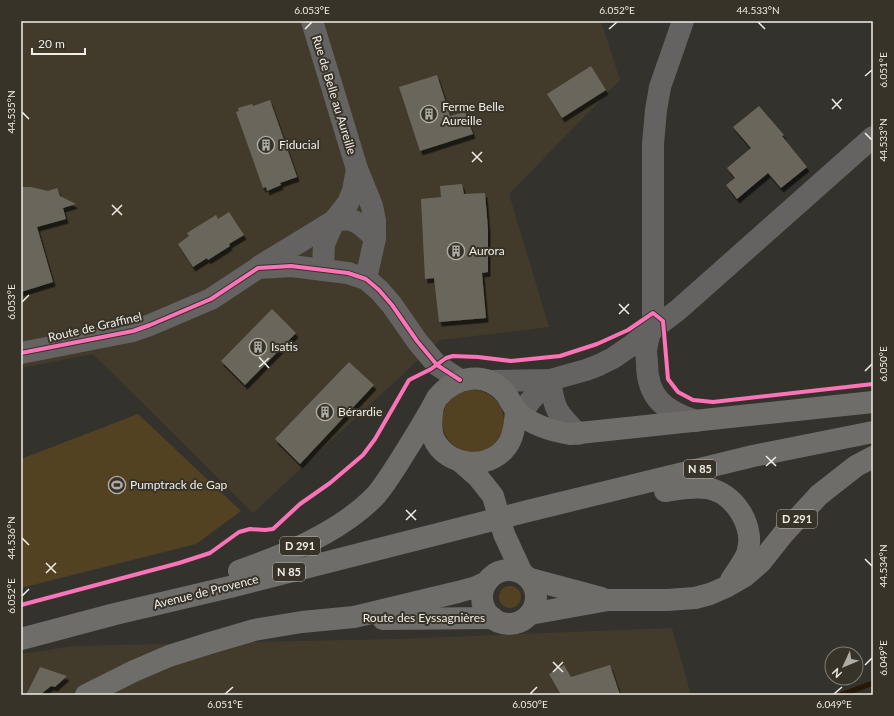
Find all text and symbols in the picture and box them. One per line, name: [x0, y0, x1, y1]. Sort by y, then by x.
text: 6.053°E: [294, 4, 330, 16]
text: 6.052°E: [599, 4, 635, 16]
text: 44.533°N: [736, 4, 780, 16]
scale bar: [32, 30, 85, 56]
street label: Rue de Belle au Aureille: [309, 33, 360, 156]
text: 20 m: [38, 36, 65, 51]
text: 6.051°E: [877, 52, 889, 88]
text: 44.535°N: [5, 90, 17, 134]
place label: Ferme Belle Aureille: [442, 99, 504, 128]
building icon: Ferme Belle Aureille: [419, 104, 439, 124]
text: 44.533°N: [877, 118, 889, 162]
building icon: Fiducial: [256, 135, 276, 155]
place label: Fiducial: [279, 137, 319, 152]
building icon: Aurora: [446, 241, 466, 261]
place label: Aurora: [469, 243, 505, 258]
text: 6.053°E: [5, 284, 17, 320]
street label: Route de Graffinel: [47, 308, 143, 345]
building icon: Isatis: [248, 337, 268, 357]
place label: Isatis: [271, 339, 298, 354]
text: 6.050°E: [877, 346, 889, 382]
building icon: Bérardie: [315, 402, 335, 422]
place label: Bérardie: [338, 404, 382, 419]
road number: N 85: [684, 460, 716, 478]
sports icon: Pumptrack de Gap: [107, 475, 127, 495]
place label: Pumptrack de Gap: [130, 477, 228, 492]
road number: D 291: [777, 510, 817, 528]
text: 44.536°N: [5, 516, 17, 560]
road number: D 291: [280, 537, 320, 555]
text: 44.534°N: [877, 544, 889, 588]
road number: N 85: [273, 563, 305, 581]
street label: Avenue de Provence: [152, 571, 260, 612]
text: 6.052°E: [5, 578, 17, 614]
street label: Route des Eyssagnières: [363, 610, 485, 625]
text: 6.049°E: [877, 640, 889, 676]
north arrow: [824, 646, 864, 686]
text: N: [829, 666, 844, 681]
text: 6.051°E: [207, 698, 243, 710]
text: 6.050°E: [512, 698, 548, 710]
text: 6.049°E: [816, 698, 852, 710]

